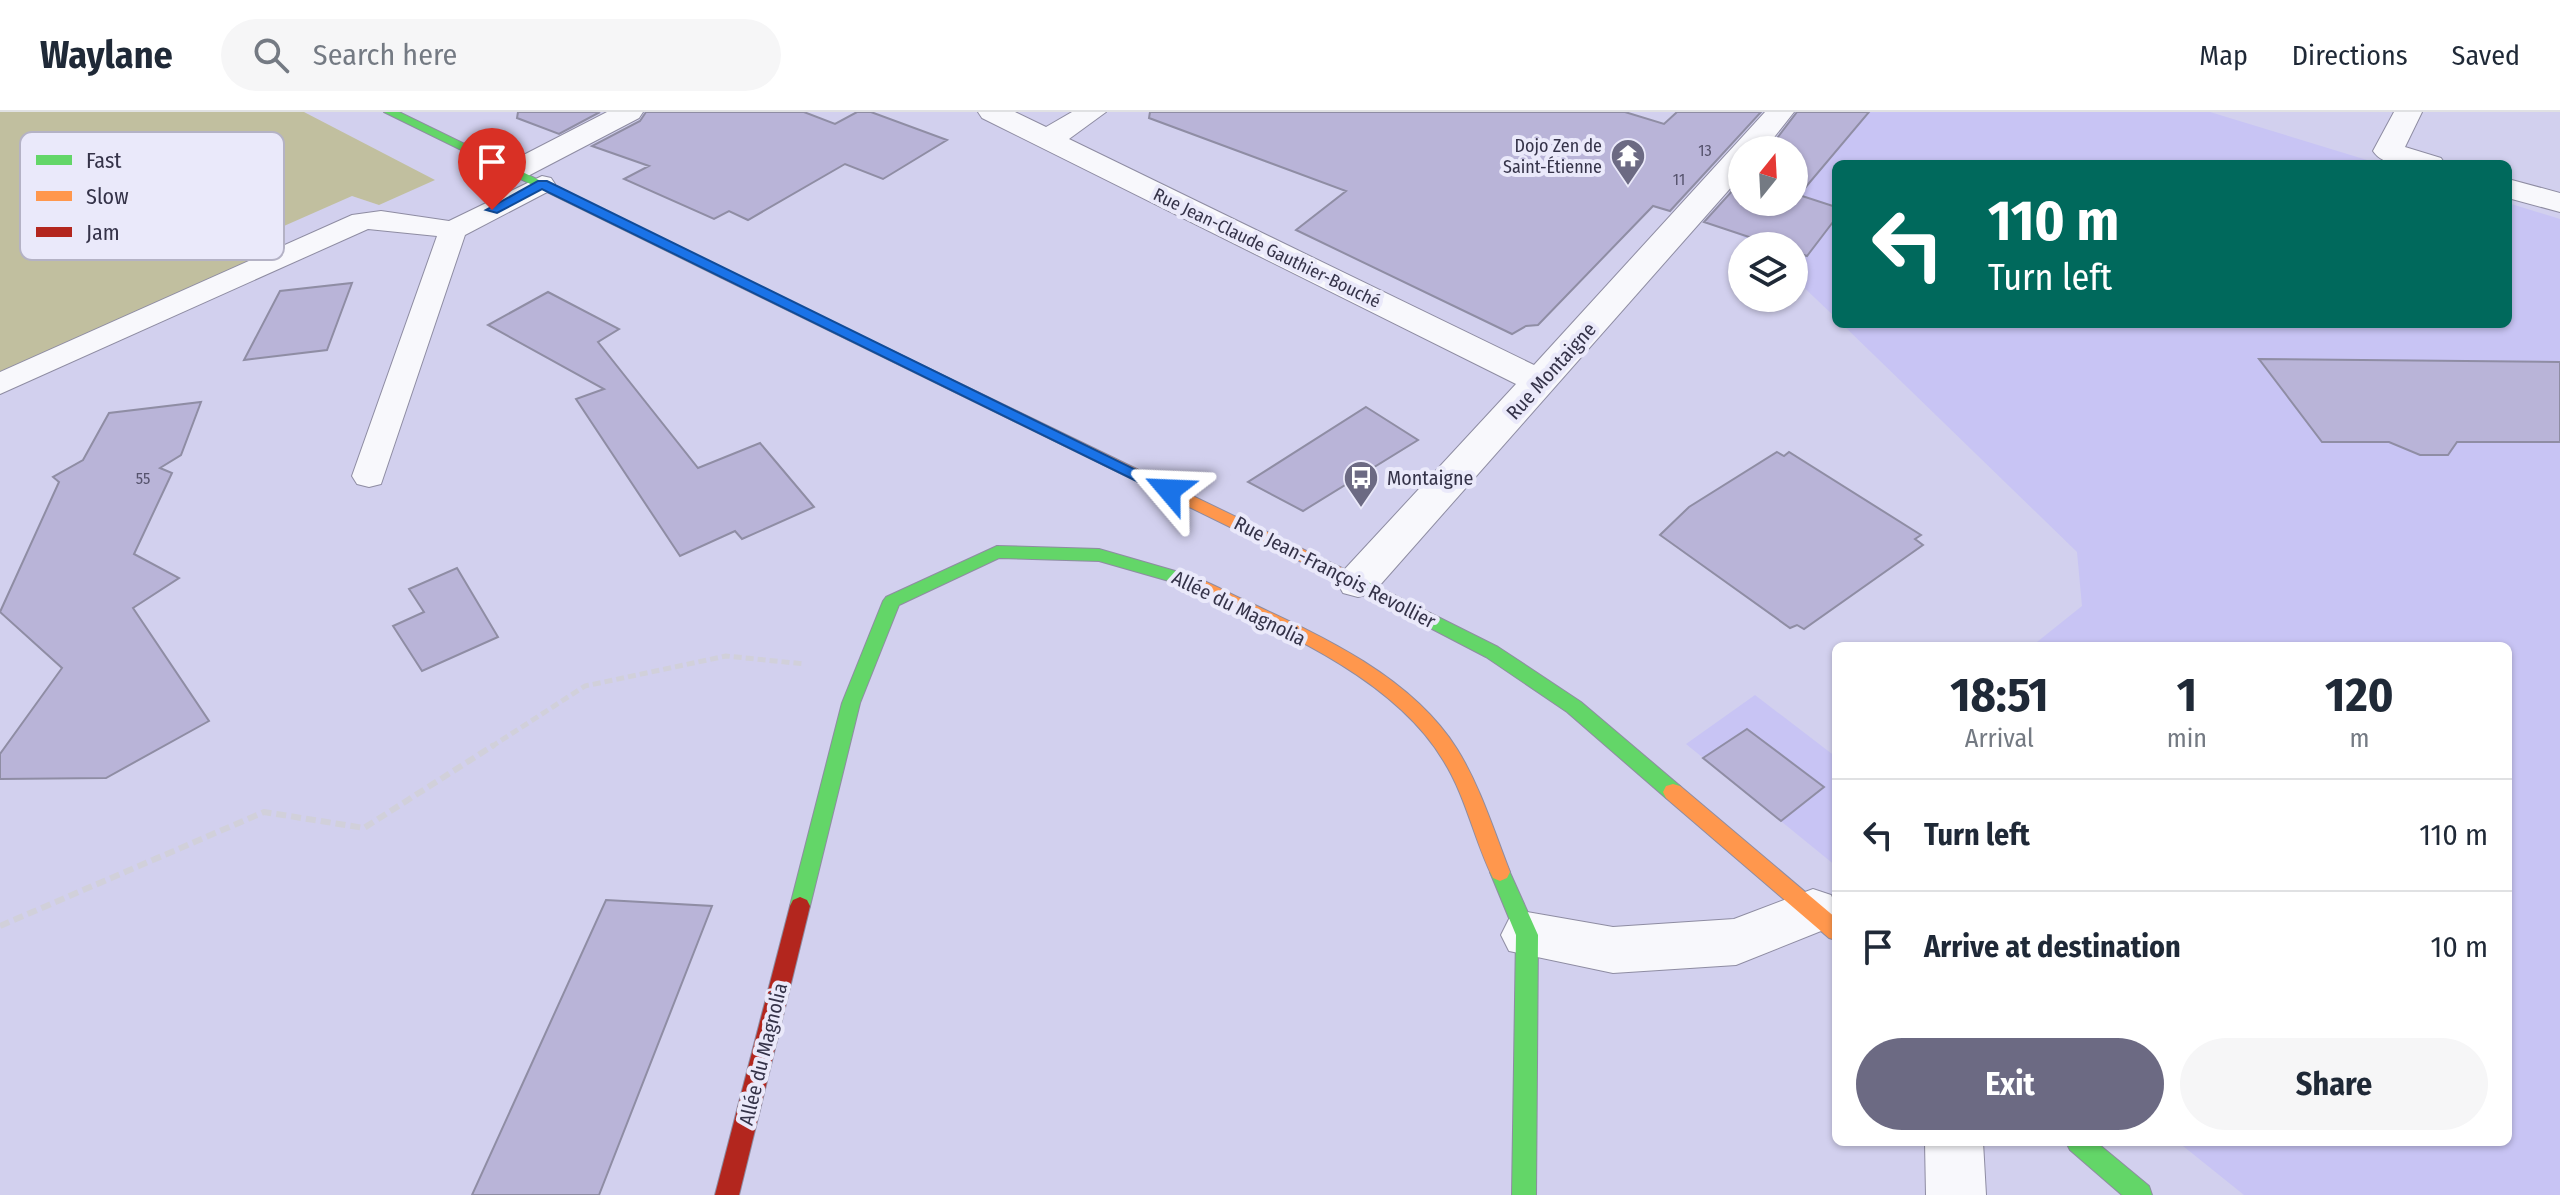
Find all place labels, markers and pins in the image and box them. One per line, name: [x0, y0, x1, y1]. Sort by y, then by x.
pin: [458, 128, 526, 210]
place label: Dojo Zen de Saint-Étienne: [1503, 135, 1602, 178]
temple icon: Dojo Zen de Saint-Étienne: [1609, 137, 1647, 187]
bus stop icon: Montaigne: [1342, 459, 1380, 509]
place label: Montaigne: [1387, 466, 1473, 490]

